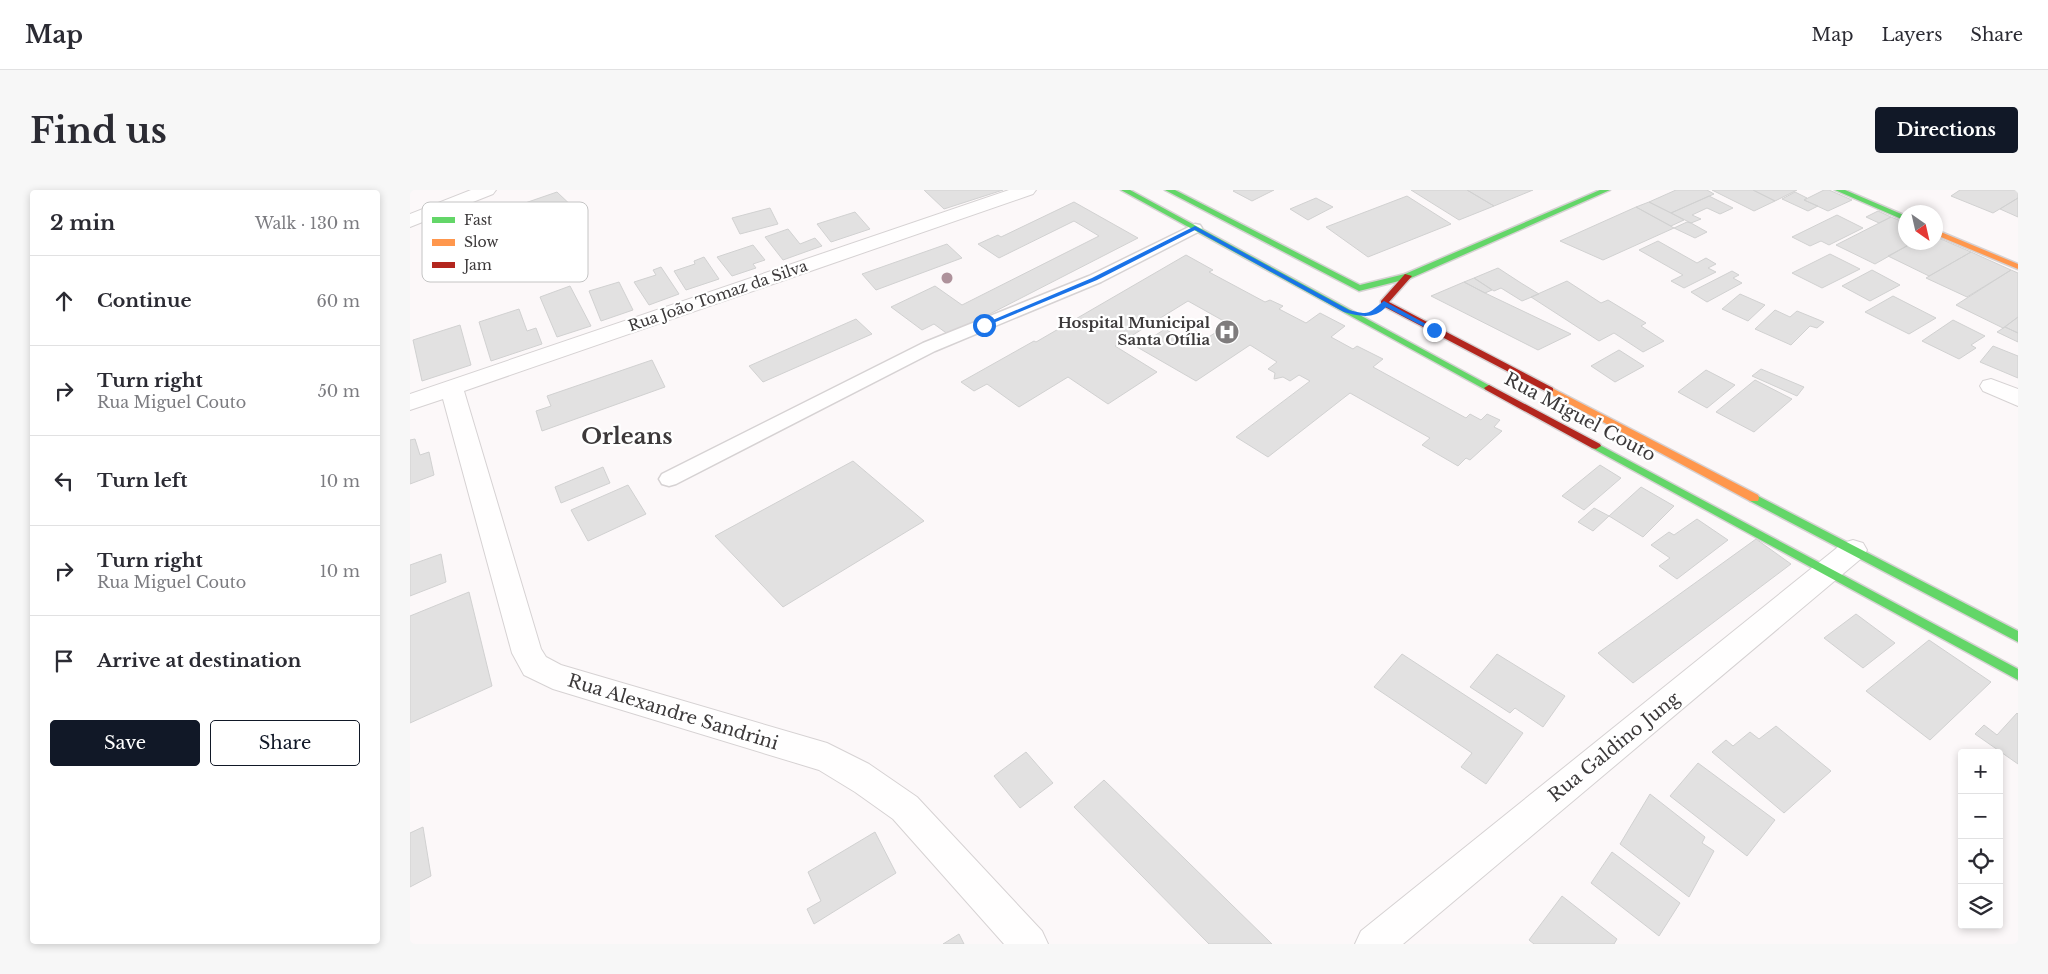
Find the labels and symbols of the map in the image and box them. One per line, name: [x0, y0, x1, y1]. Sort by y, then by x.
legend: [422, 202, 588, 282]
north arrow: [1898, 205, 1943, 250]
text: Fast: [464, 211, 493, 229]
text: Slow: [464, 233, 498, 251]
text: Jam: [462, 256, 492, 274]
street label: Rua João Tomaz da Silva: [626, 256, 811, 335]
place label: Hospital Municipal Santa Otília: [1058, 313, 1211, 349]
route start: [973, 314, 996, 337]
hospital icon: Hospital Municipal Santa Otília: [1214, 319, 1240, 345]
route end: [1423, 319, 1446, 342]
street label: Rua Miguel Couto: [1501, 368, 1659, 466]
district label: Orleans: [581, 423, 673, 450]
street label: Rua Alexandre Sandrini: [565, 669, 781, 755]
street label: Rua Galdino Jung: [1544, 687, 1684, 807]

